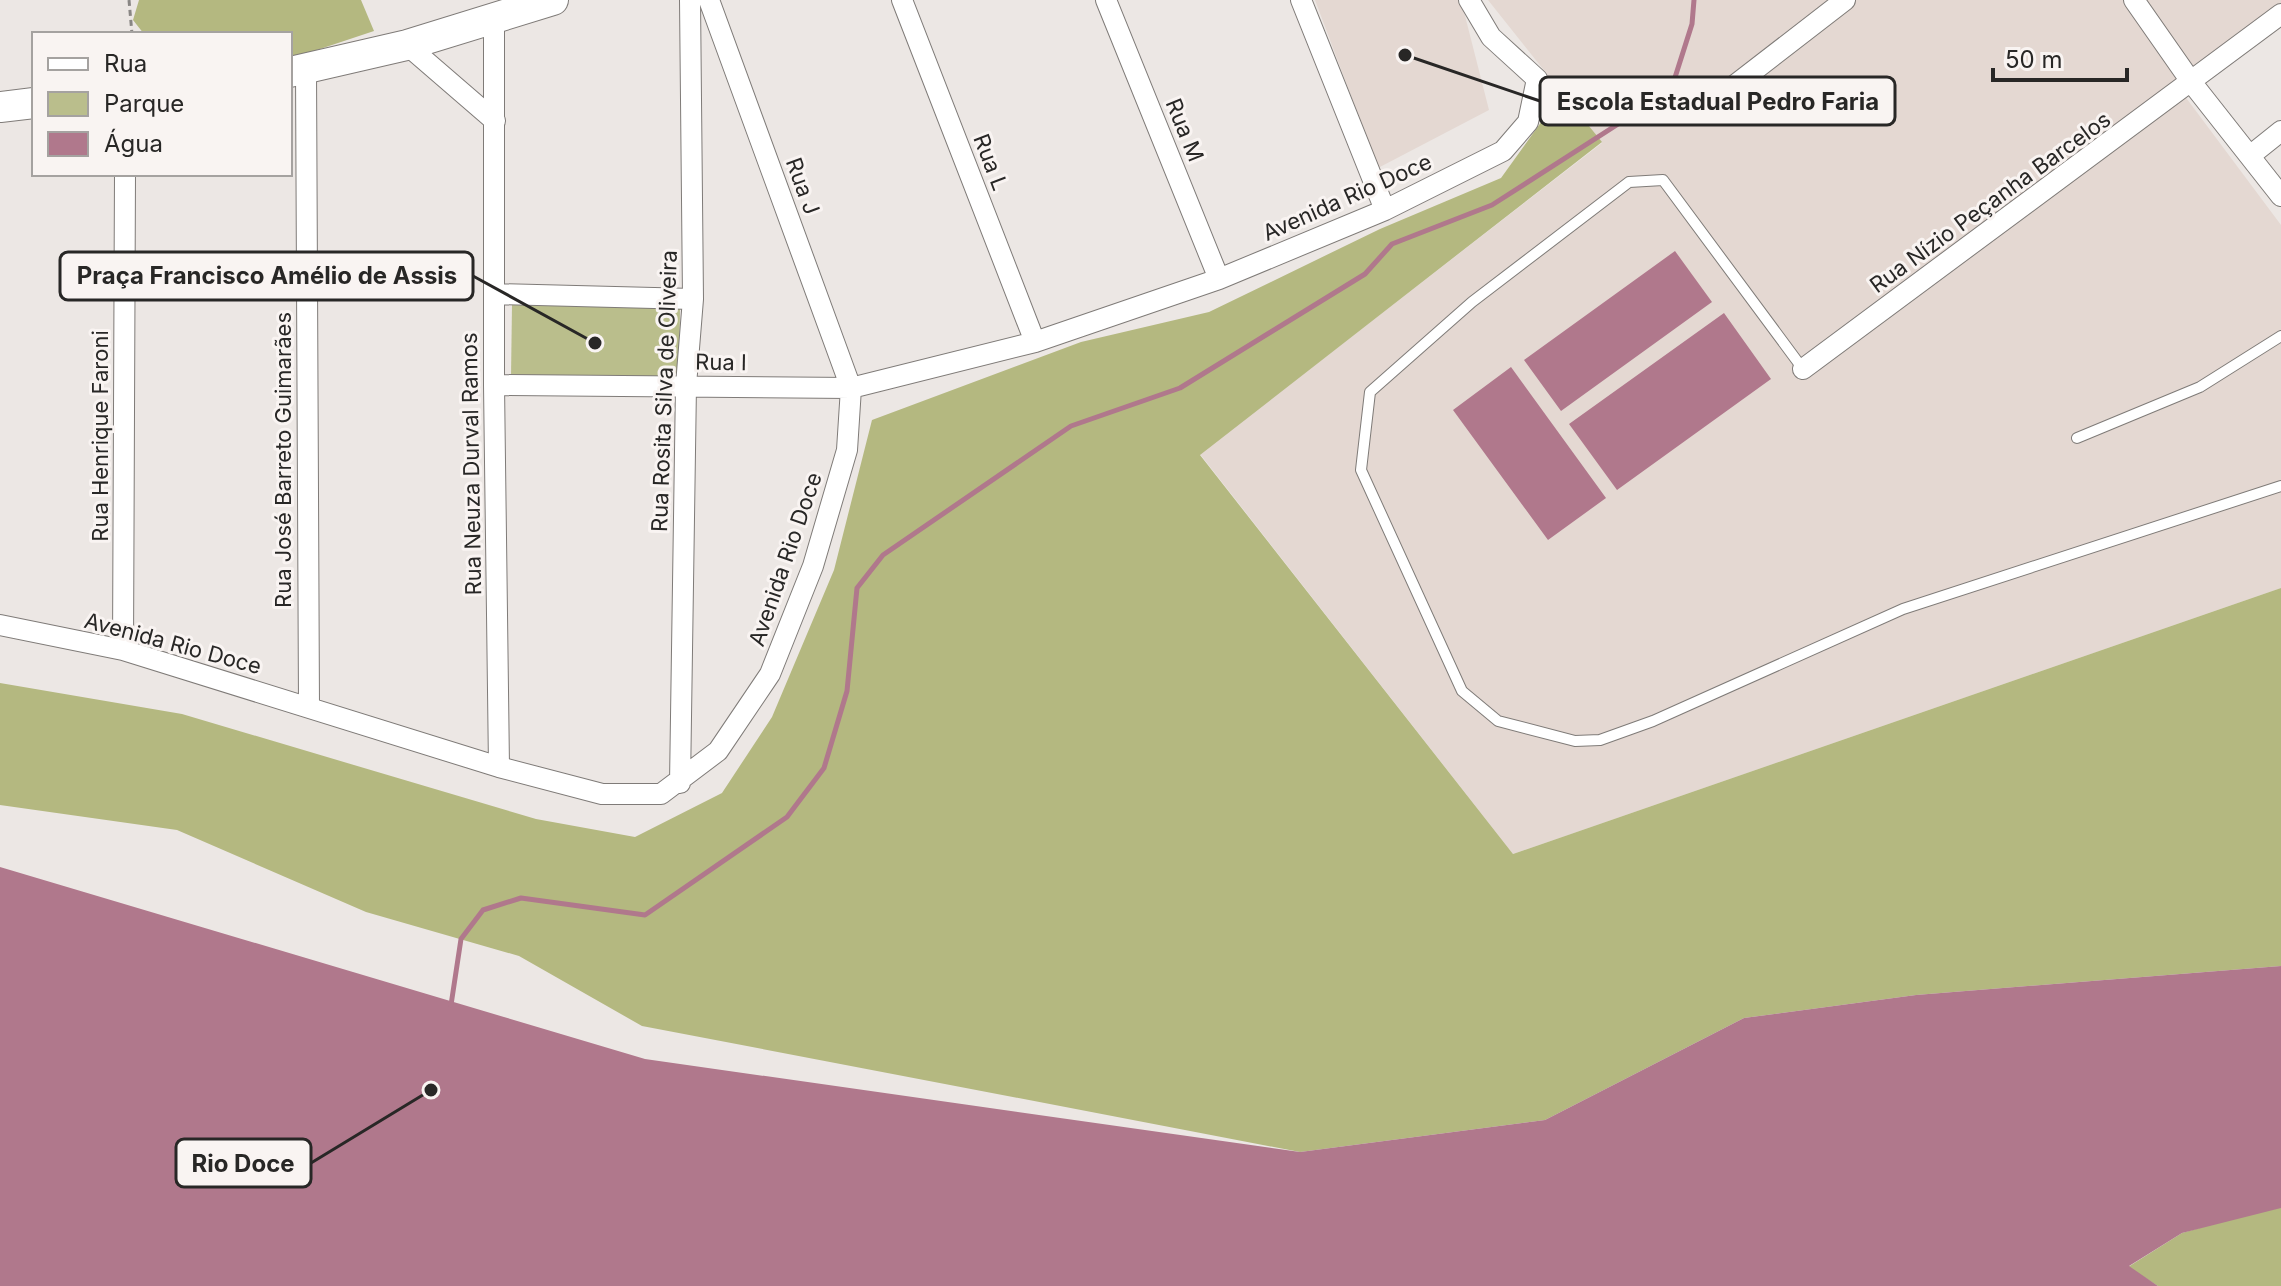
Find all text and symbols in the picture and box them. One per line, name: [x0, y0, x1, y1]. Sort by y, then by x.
legend: [32, 32, 292, 176]
scale bar: [1993, 32, 2127, 82]
text: 50 m: [2005, 45, 2063, 74]
text: Rua: [104, 49, 147, 78]
callout: Escola Estadual Pedro Faria: [1540, 77, 1895, 125]
text: Escola Estadual Pedro Faria: [1557, 87, 1879, 116]
text: Parque: [104, 89, 184, 118]
street label: Rua M: [1161, 95, 1209, 165]
street label: Rua Nízio Peçanha Barcelos: [1865, 106, 2115, 298]
text: Água: [104, 128, 163, 158]
street label: Rua L: [968, 130, 1014, 194]
street label: Avenida Rio Doce: [1259, 148, 1435, 246]
street label: Rua J: [781, 154, 825, 218]
street label: Rua Rosita Silva de Oliveira: [646, 250, 682, 532]
callout: Praça Francisco Amélio de Assis: [60, 252, 473, 300]
text: Praça Francisco Amélio de Assis: [77, 261, 457, 290]
street label: Rua José Barreto Guimarães: [270, 312, 296, 608]
street label: Rua Henrique Faroni: [87, 330, 113, 542]
street label: Rua Neuza Durval Ramos: [456, 332, 486, 596]
street label: Rua I: [695, 349, 747, 375]
street label: Avenida Rio Doce: [743, 469, 827, 649]
street label: Avenida Rio Doce: [82, 607, 264, 679]
callout: Rio Doce: [176, 1139, 311, 1187]
text: Rio Doce: [191, 1149, 295, 1178]

